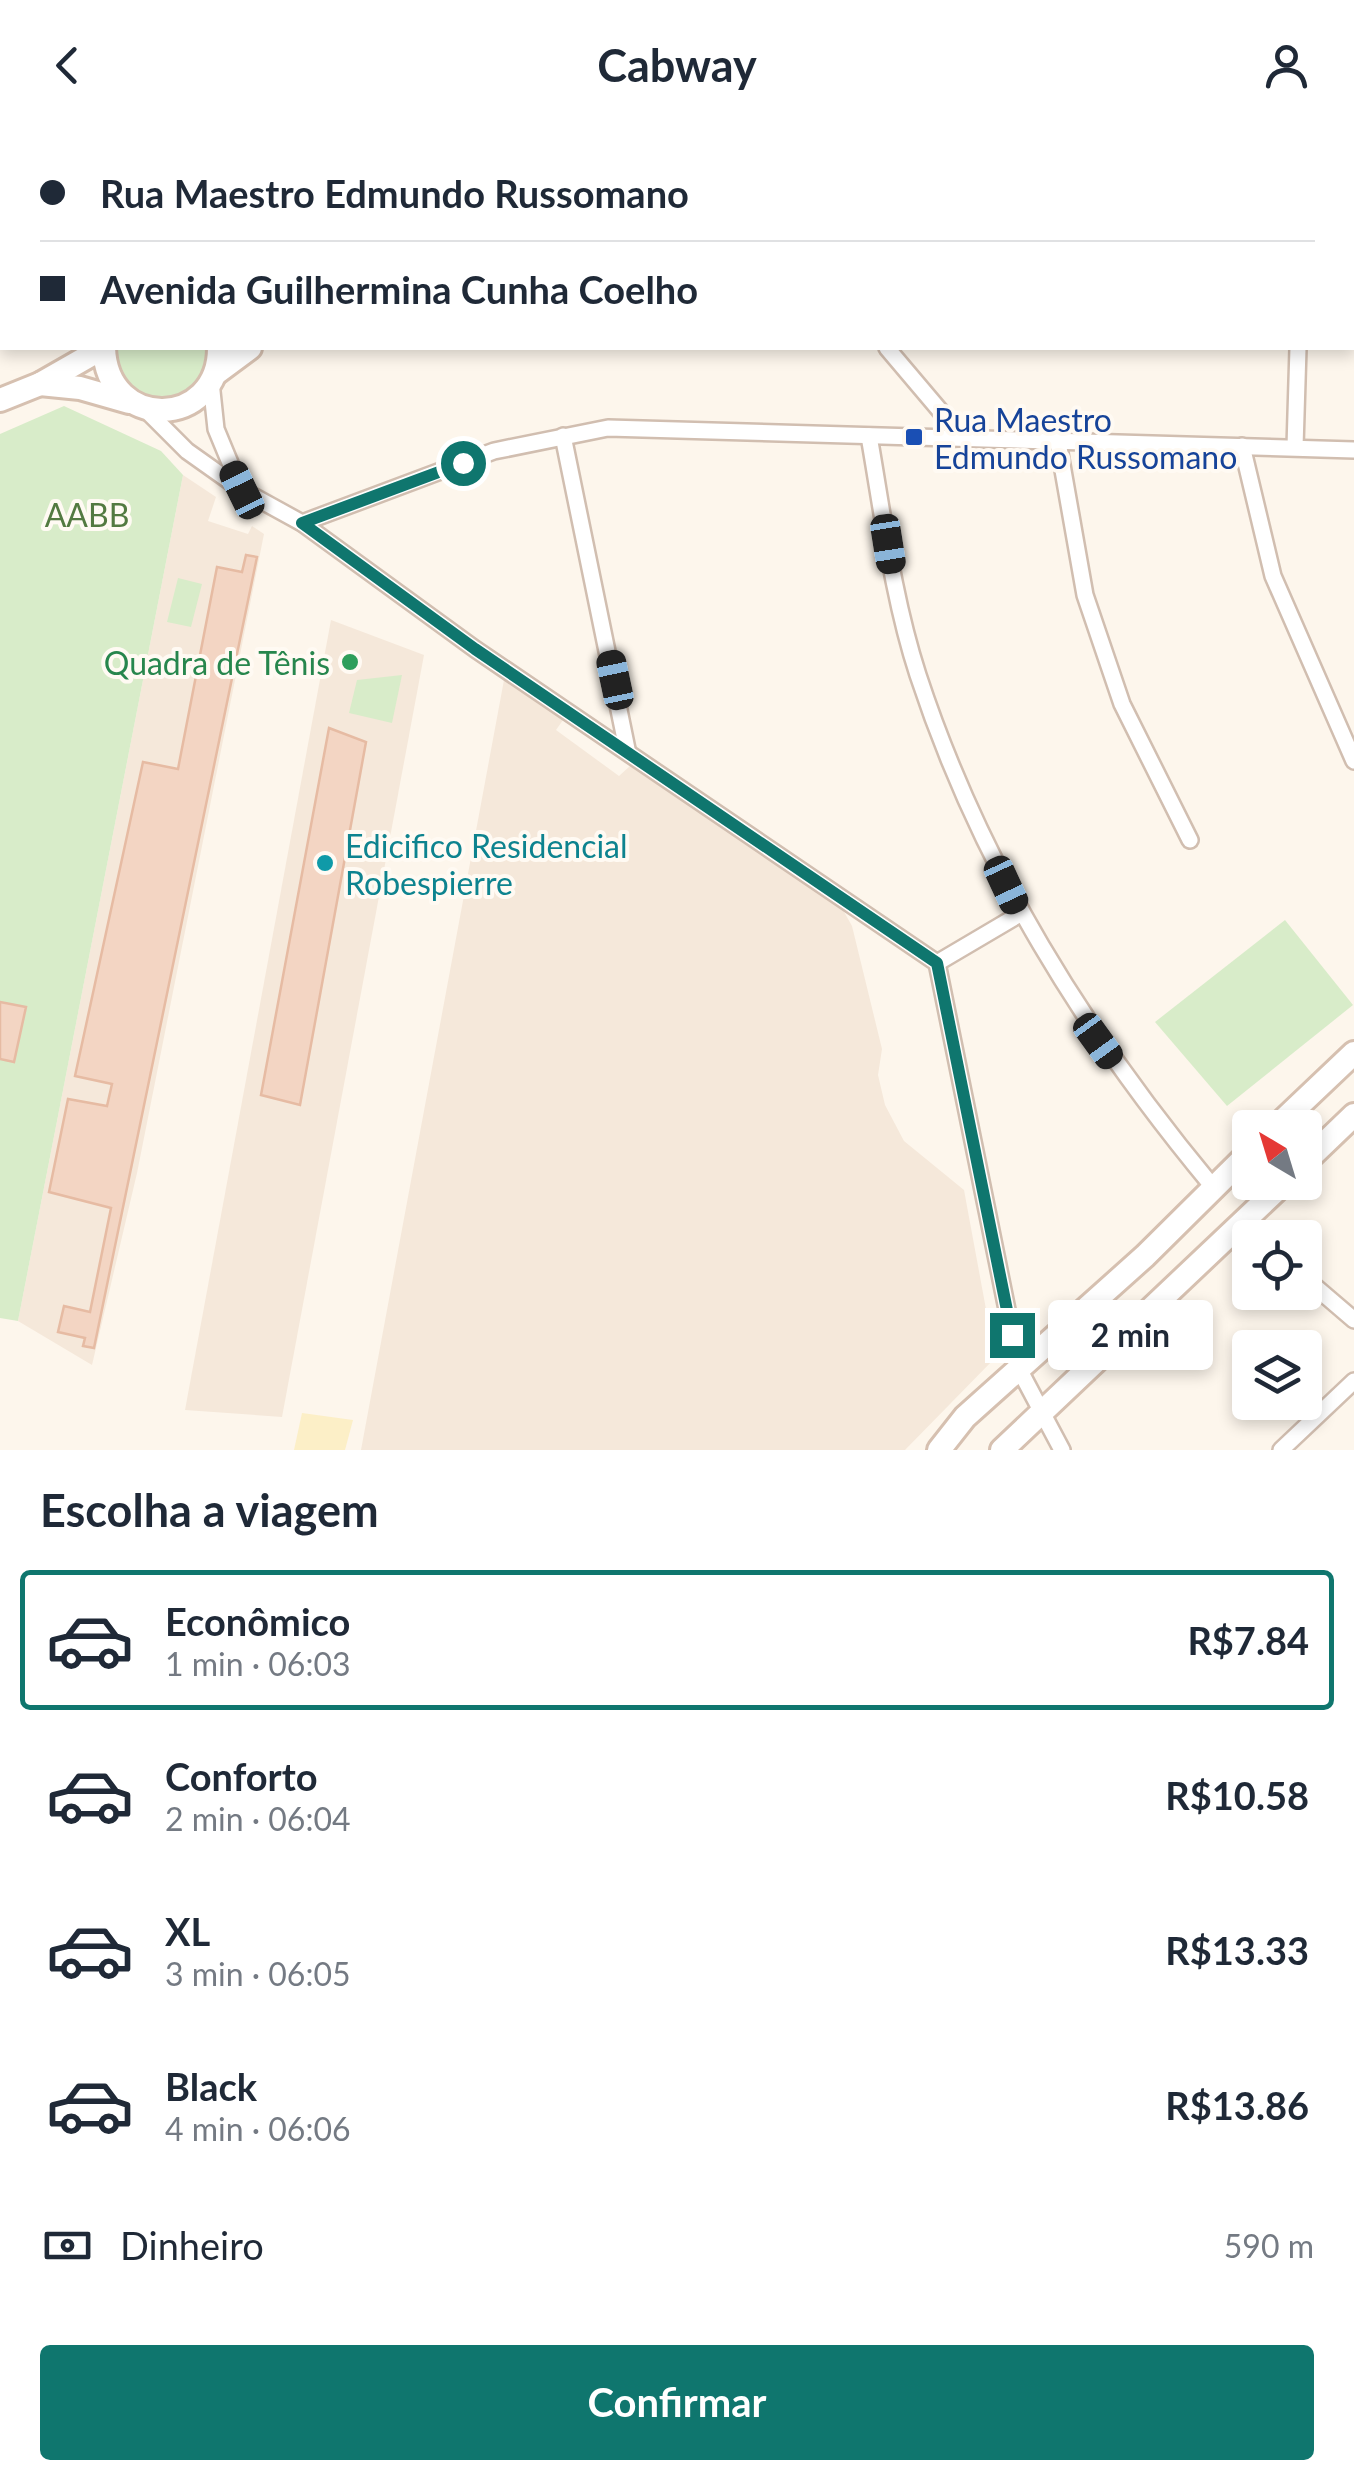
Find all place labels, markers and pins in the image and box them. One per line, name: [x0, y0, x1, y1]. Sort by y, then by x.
place label: Rua Maestro Edmundo Russomano: [934, 400, 1237, 476]
marker: Rua Maestro Edmundo Russomano: [903, 426, 925, 448]
place label: Quadra de Tênis: [104, 643, 330, 682]
marker: Quadra de Tênis: [339, 651, 361, 673]
place label: Edicifico Residencial Robespierre: [345, 826, 628, 902]
marker: Edicifico Residencial Robespierre: [314, 852, 336, 874]

